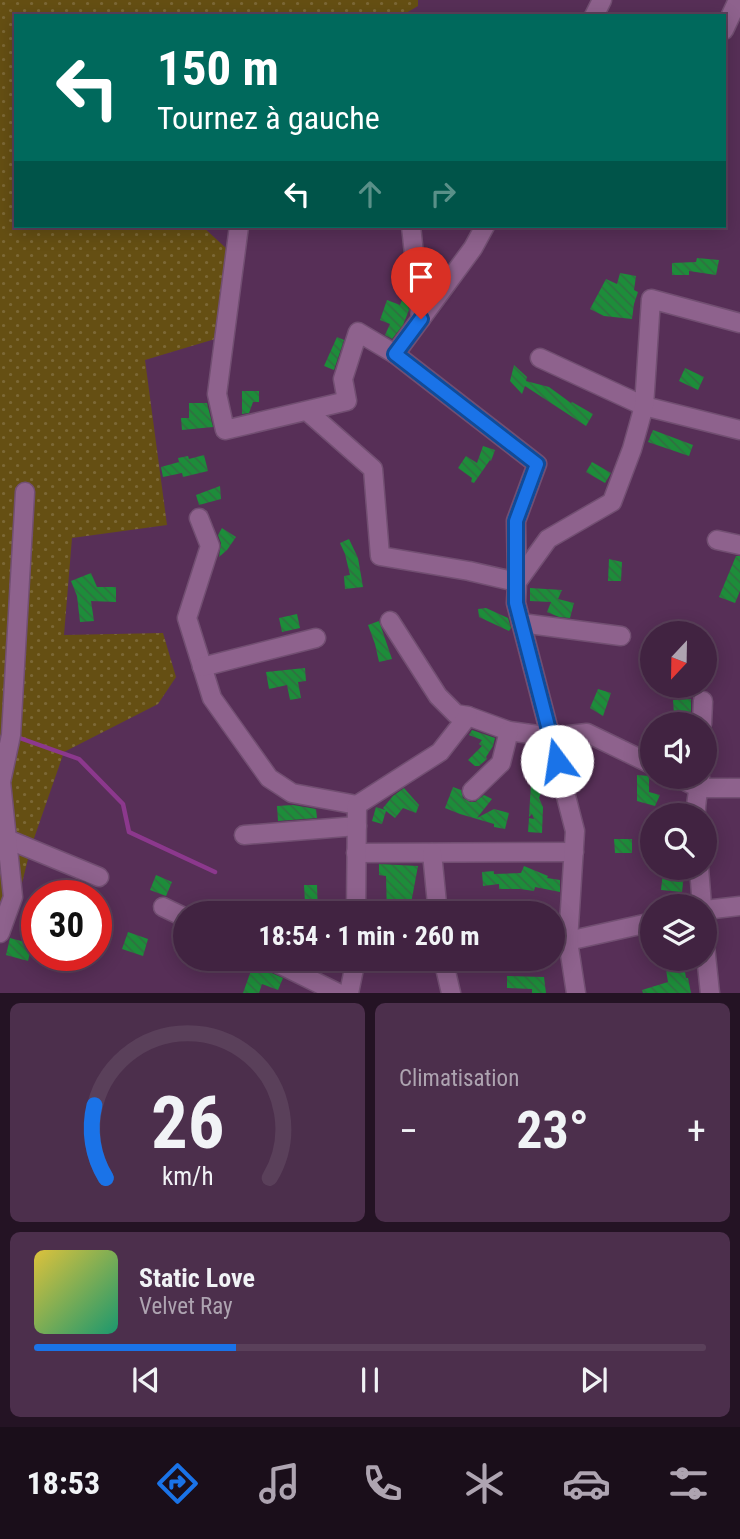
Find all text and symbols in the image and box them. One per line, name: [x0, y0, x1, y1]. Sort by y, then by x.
text: 150 m: [157, 40, 279, 97]
icon: left: [42, 42, 133, 133]
text: Tournez à gauche: [157, 99, 380, 137]
icon: left: [278, 175, 316, 213]
icon: ahead: [351, 175, 389, 213]
icon: right: [424, 175, 462, 213]
pin: [391, 247, 451, 319]
icon: arrive: [402, 258, 440, 296]
north arrow: [640, 621, 718, 698]
map controls: [640, 621, 717, 971]
button: sound: [640, 712, 717, 789]
position arrow: [520, 724, 594, 798]
button: search: [640, 803, 717, 880]
speed limit sign: 30: [21, 880, 112, 971]
button: layers: [640, 894, 717, 971]
text: 18:54 · 1 min · 260 m: [259, 921, 479, 951]
text: Climatisation: [399, 1065, 519, 1092]
text: 26: [151, 1081, 224, 1167]
text: 23°: [516, 1100, 589, 1161]
text: −: [399, 1109, 418, 1153]
text: +: [687, 1109, 706, 1153]
text: km/h: [162, 1162, 213, 1191]
text: Static Love: [139, 1263, 255, 1293]
text: Velvet Ray: [139, 1293, 233, 1320]
icon: previous: [127, 1361, 165, 1399]
icon: pause: [351, 1361, 389, 1399]
icon: next: [575, 1361, 613, 1399]
icon: directions: [153, 1459, 202, 1508]
icon: music: [255, 1459, 304, 1508]
icon: phone: [358, 1459, 407, 1508]
icon: climate: [460, 1459, 509, 1508]
icon: car: [562, 1459, 611, 1508]
icon: filters: [664, 1459, 713, 1508]
text: 18:53: [27, 1464, 100, 1502]

